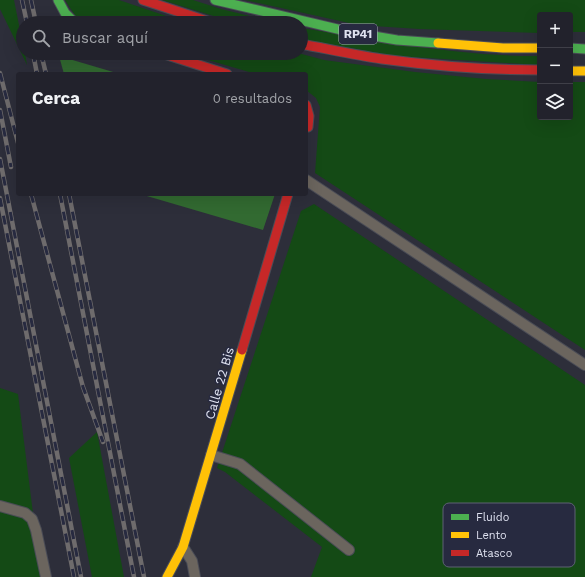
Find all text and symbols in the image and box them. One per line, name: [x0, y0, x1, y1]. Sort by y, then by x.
map controls: [537, 12, 573, 120]
button: +: [537, 12, 573, 48]
search box: [16, 16, 308, 60]
road number: RP41: [339, 24, 377, 44]
icon: search: [30, 27, 52, 49]
text: Buscar aquí: [62, 29, 148, 47]
button: −: [537, 48, 573, 84]
button: layers: [537, 84, 573, 120]
text: Cerca: [32, 88, 80, 108]
text: 0 resultados: [213, 91, 292, 106]
street label: Calle 22 Bis: [202, 345, 237, 421]
legend: [443, 503, 575, 567]
text: Fluido: [476, 511, 509, 524]
text: Lento: [476, 529, 507, 542]
text: Atasco: [476, 547, 512, 560]

